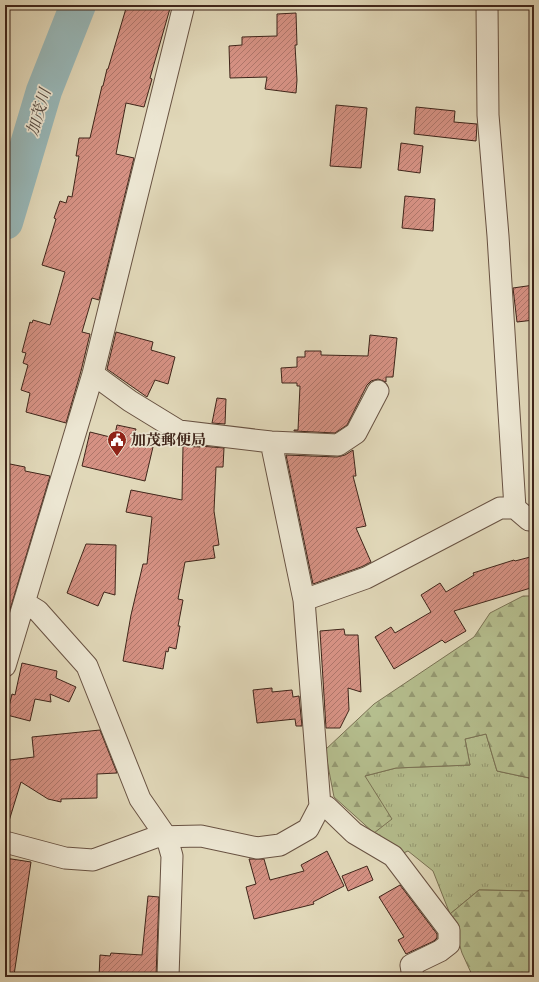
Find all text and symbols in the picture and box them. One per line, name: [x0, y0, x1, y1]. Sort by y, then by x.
water label: 加茂川: [21, 84, 56, 138]
public building icon: 加茂郵便局: [106, 429, 128, 457]
place label: 加茂郵便局: [131, 430, 206, 449]

